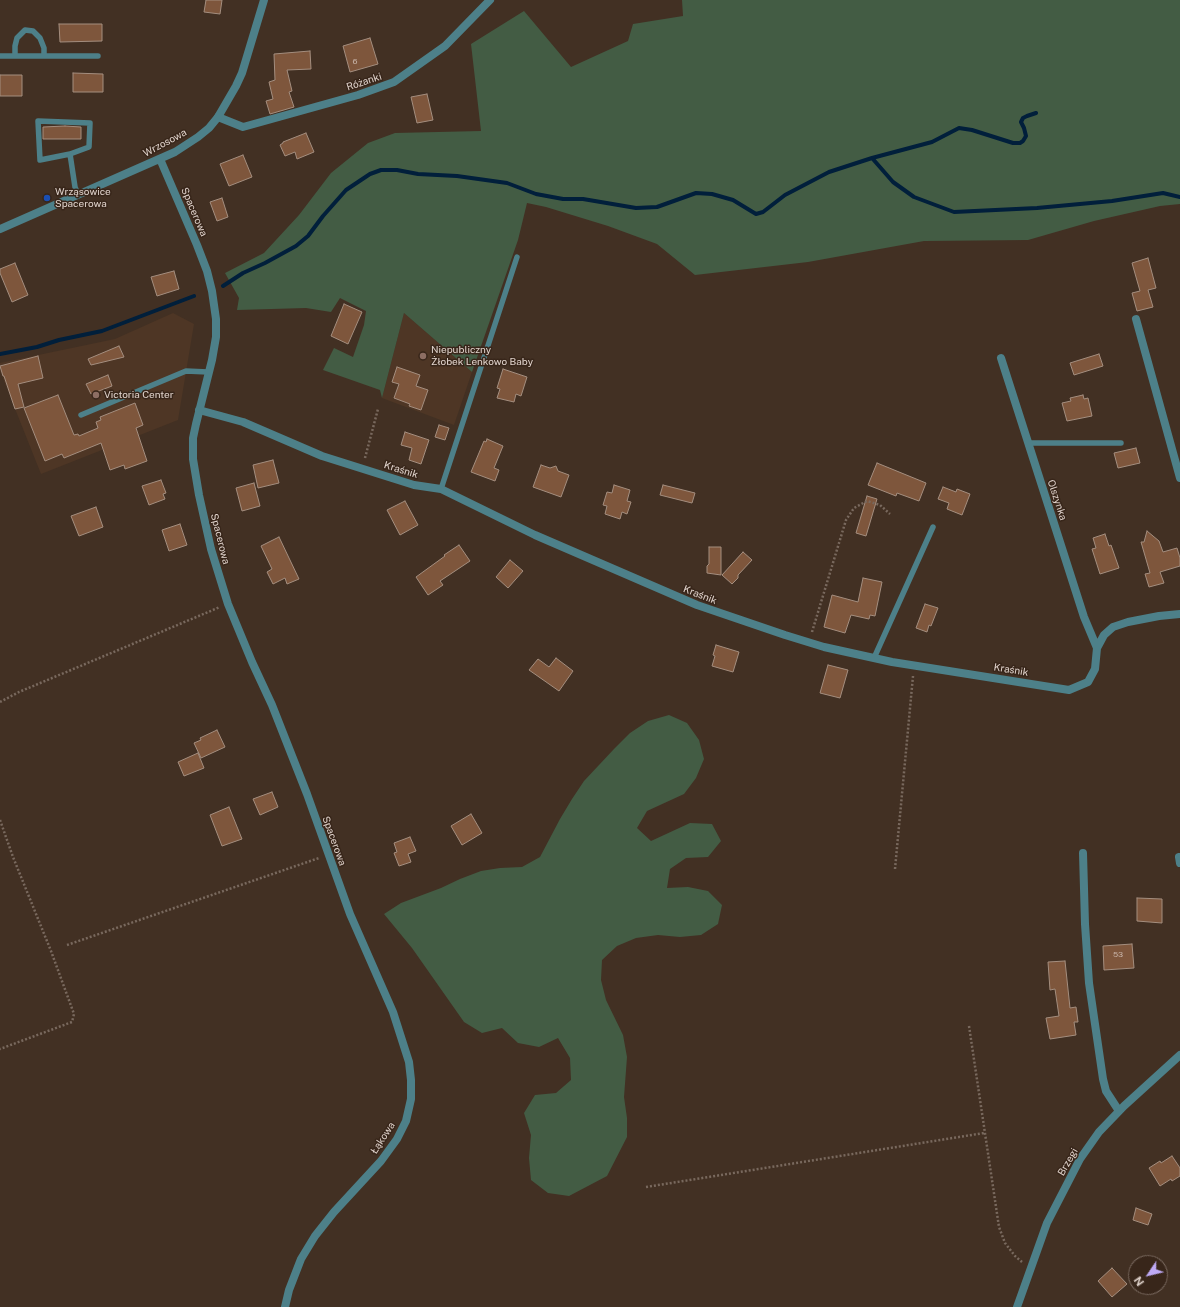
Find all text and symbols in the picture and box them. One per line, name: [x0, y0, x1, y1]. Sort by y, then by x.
house number: 6: [353, 57, 357, 67]
street label: Różanki: [345, 71, 383, 93]
street label: Wrzosowa: [141, 127, 189, 159]
place label: Wrząsowice Spacerowa: [55, 186, 111, 210]
street label: Spacerowa: [178, 186, 210, 238]
marker: Wrząsowice Spacerowa: [42, 193, 52, 203]
place label: Niepubliczny Żłobek Lenkowo Baby: [431, 344, 533, 368]
marker: Niepubliczny Żłobek Lenkowo Baby: [418, 351, 428, 361]
place label: Victoria Center: [104, 389, 174, 401]
marker: Victoria Center: [91, 390, 101, 400]
street label: Kraśnik: [383, 459, 419, 481]
street label: Olszynka: [1045, 478, 1069, 522]
street label: Spacerowa: [208, 512, 232, 566]
street label: Kraśnik: [682, 583, 718, 607]
street label: Kraśnik: [993, 661, 1029, 679]
street label: Spacerowa: [320, 815, 348, 867]
house number: 53: [1113, 950, 1123, 960]
street label: Łąkowa: [368, 1120, 398, 1156]
street label: Brzegi: [1055, 1146, 1081, 1178]
north arrow: [1128, 1255, 1168, 1295]
text: N: [1132, 1274, 1146, 1288]

